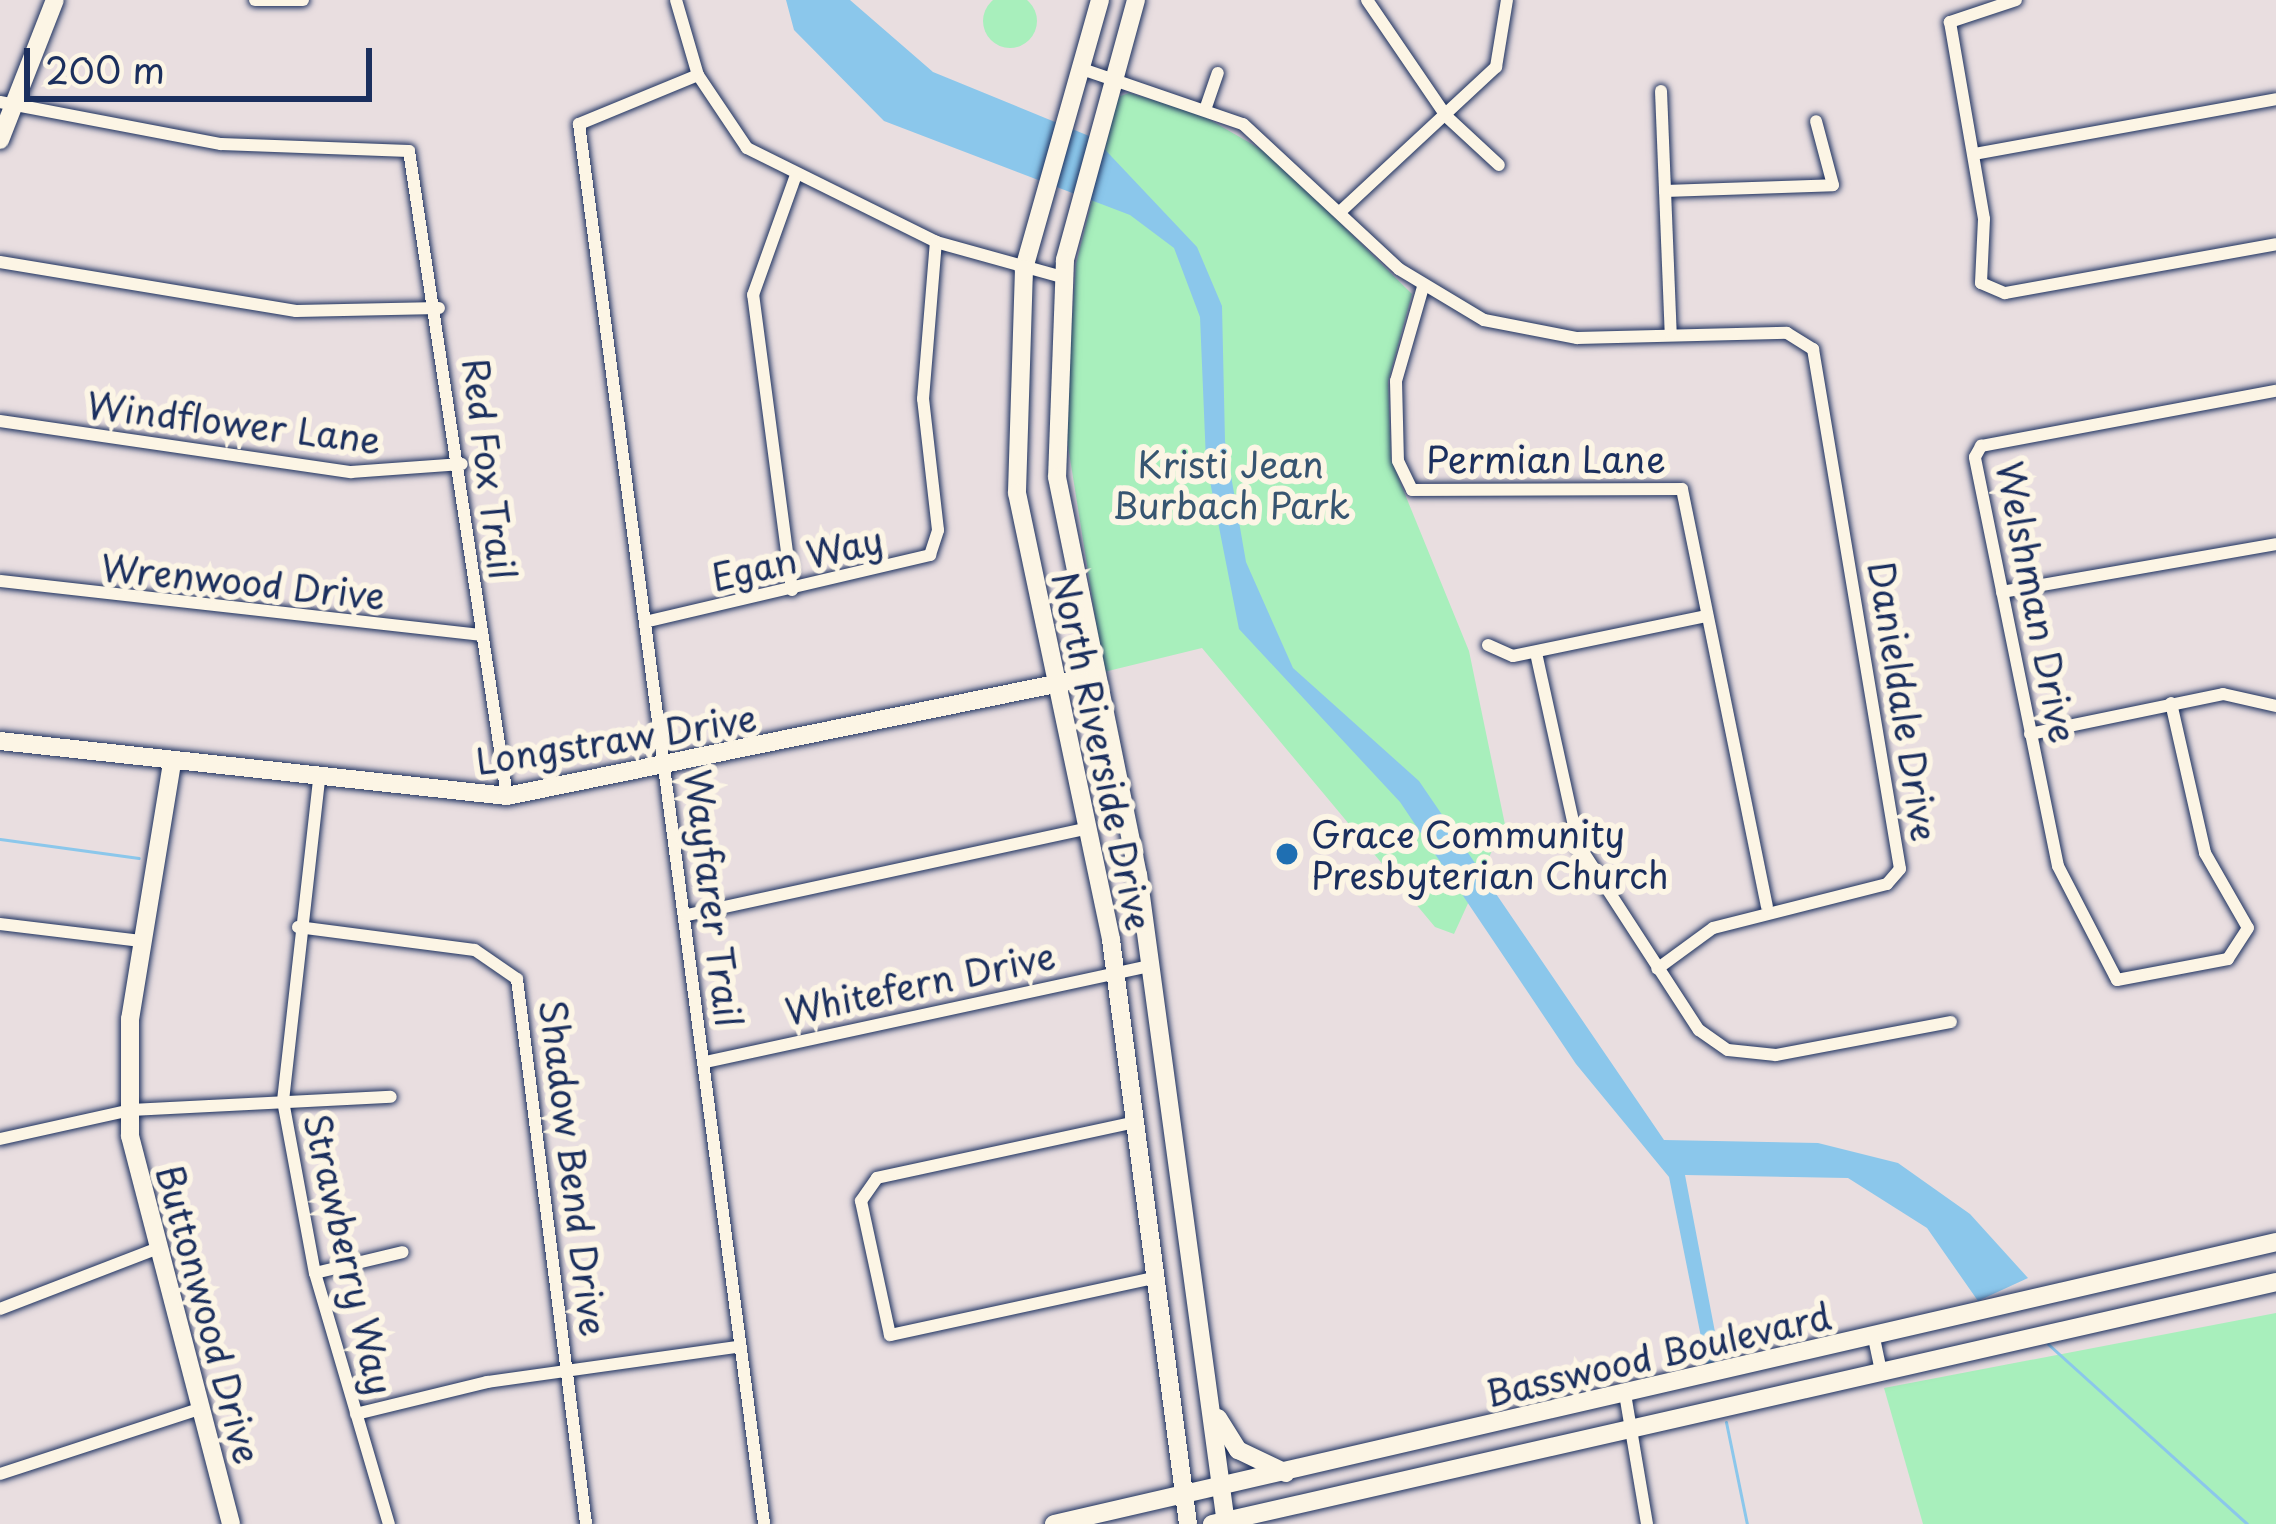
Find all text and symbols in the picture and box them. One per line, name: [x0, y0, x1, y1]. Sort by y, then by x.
scale bar: [30, 24, 378, 98]
text: 200 m: [45, 42, 165, 96]
street label: Red Fox Trail: [455, 353, 525, 585]
street label: Windflower Lane: [85, 383, 383, 461]
street label: Permian Lane: [1426, 437, 1666, 481]
park label: Kristi Jean Burbach Park: [1111, 441, 1351, 526]
street label: Welshman Drive: [1989, 458, 2085, 746]
street label: Egan Way: [706, 517, 888, 599]
street label: Wrenwood Drive: [98, 545, 388, 617]
street label: Danieldale Drive: [1860, 556, 1948, 846]
street label: North Riverside Drive: [1043, 566, 1163, 936]
street label: Longstraw Drive: [473, 696, 759, 782]
street label: Wayfarer Trail: [677, 766, 751, 1030]
place label: Grace Community Presbyterian Church: [1311, 811, 1668, 896]
marker: Grace Community Presbyterian Church: [1274, 841, 1300, 867]
street label: Whitefern Drive: [781, 933, 1059, 1033]
street label: Shadow Bend Drive: [532, 997, 616, 1339]
street label: Strawberry Way: [296, 1110, 402, 1398]
street label: Buttonwood Drive: [148, 1159, 270, 1469]
street label: Basswood Boulevard: [1481, 1293, 1835, 1415]

